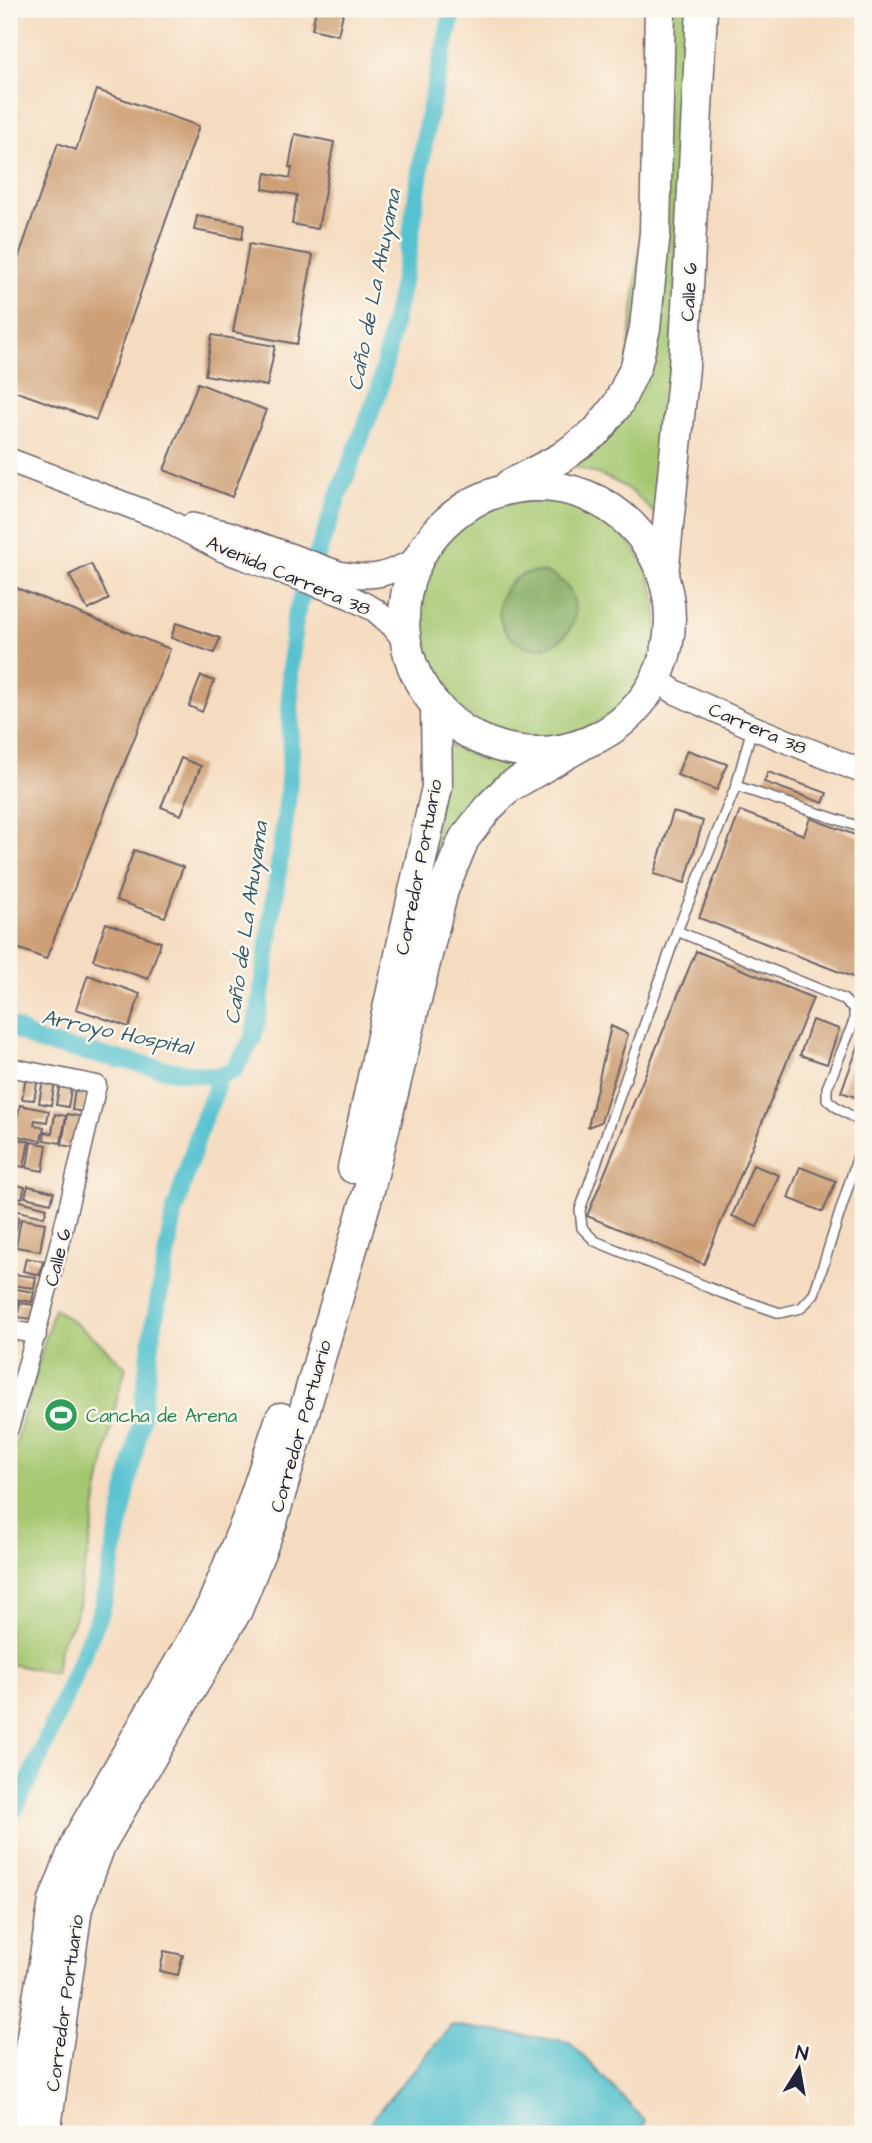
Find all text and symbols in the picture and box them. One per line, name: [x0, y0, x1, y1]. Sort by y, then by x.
water label: Caño de La Ahuyama: [341, 186, 409, 393]
street label: Calle 6: [674, 262, 705, 322]
street label: Avenida Carrera 38: [202, 530, 375, 623]
street label: Carrera 38: [704, 697, 811, 762]
street label: Corredor Portuario: [389, 777, 450, 957]
water label: Caño de La Ahuyama: [218, 819, 276, 1026]
water label: Arroyo Hospital: [39, 1002, 197, 1064]
street label: Calle 6: [38, 1225, 79, 1289]
street label: Corredor Portuario: [264, 1337, 339, 1516]
sports icon: Cancha de Arena: [42, 1396, 80, 1434]
place label: Cancha de Arena: [86, 1403, 237, 1430]
street label: Corredor Portuario: [40, 1913, 91, 2093]
north arrow: [764, 2035, 834, 2104]
text: N: [794, 2039, 810, 2068]

